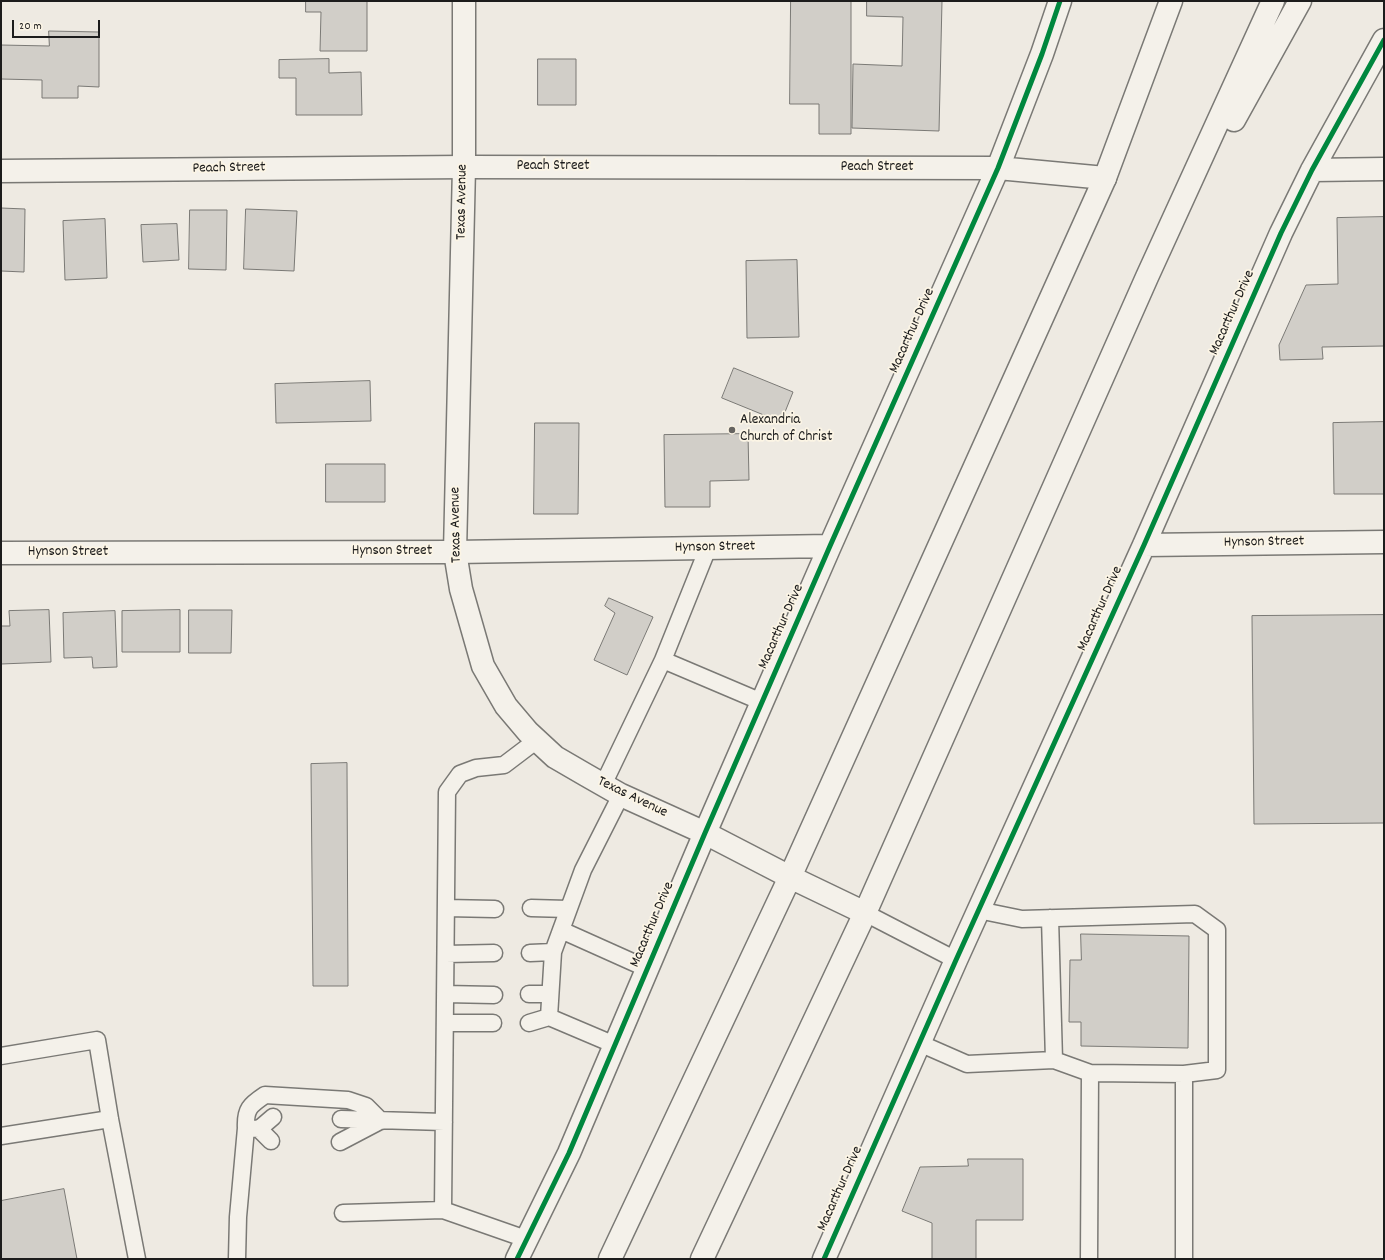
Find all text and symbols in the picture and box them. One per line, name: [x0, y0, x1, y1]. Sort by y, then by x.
scale bar: [14, 12, 102, 38]
text: 20 m: [19, 18, 42, 35]
street label: Peach Street: [516, 158, 590, 176]
street label: Peach Street: [192, 159, 266, 179]
street label: Peach Street: [840, 159, 914, 177]
street label: Texas Avenue: [453, 164, 473, 240]
street label: Macarthur Drive: [1206, 268, 1260, 358]
street label: Macarthur Drive: [886, 286, 940, 376]
place label: Alexandria Church of Christ: [740, 412, 832, 447]
marker: Alexandria Church of Christ: [727, 425, 737, 435]
street label: Texas Avenue: [447, 487, 467, 563]
street label: Hynson Street: [1224, 533, 1304, 553]
street label: Hynson Street: [675, 538, 755, 558]
street label: Hynson Street: [352, 543, 432, 561]
street label: Hynson Street: [28, 544, 108, 562]
street label: Macarthur Drive: [1074, 564, 1128, 654]
street label: Macarthur Drive: [755, 582, 809, 672]
street label: Texas Avenue: [594, 773, 670, 823]
street label: Macarthur Drive: [627, 879, 679, 971]
street label: Macarthur Drive: [814, 1144, 868, 1234]

